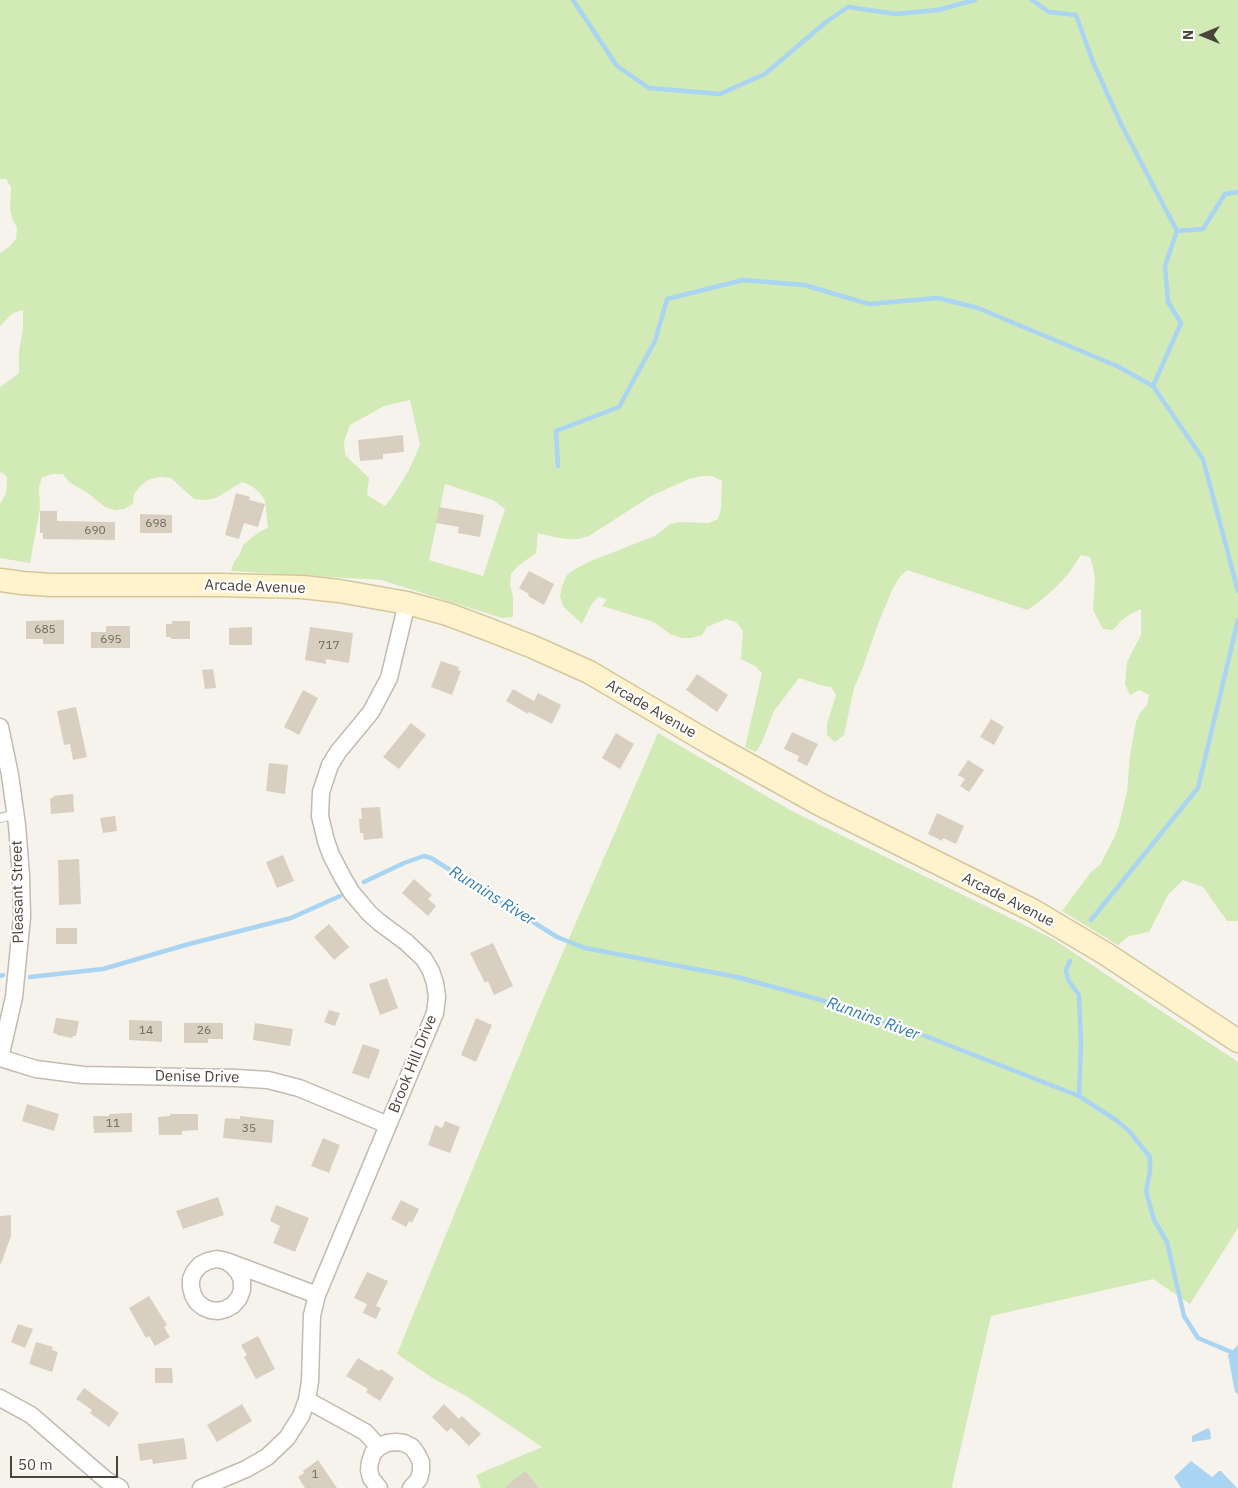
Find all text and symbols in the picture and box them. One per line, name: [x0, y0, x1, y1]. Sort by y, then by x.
north arrow: [1178, 10, 1228, 60]
text: N: [1179, 30, 1197, 40]
house number: 698: [145, 517, 167, 531]
house number: 690: [84, 524, 106, 538]
street label: Arcade Avenue: [204, 576, 306, 598]
house number: 685: [34, 623, 56, 637]
house number: 695: [100, 633, 122, 647]
house number: 717: [318, 639, 340, 653]
street label: Arcade Avenue: [603, 676, 699, 742]
street label: Pleasant Street: [8, 840, 28, 944]
water label: Runnins River: [446, 862, 538, 930]
street label: Arcade Avenue: [959, 869, 1057, 931]
water label: Runnins River: [824, 993, 922, 1045]
street label: Brook Hill Drive: [385, 1012, 441, 1116]
house number: 14: [139, 1024, 153, 1038]
house number: 26: [197, 1024, 211, 1038]
street label: Denise Drive: [155, 1067, 239, 1087]
house number: 11: [106, 1117, 120, 1131]
house number: 35: [242, 1122, 256, 1136]
scale bar: [12, 1446, 120, 1478]
text: 50 m: [18, 1455, 53, 1474]
house number: 1: [311, 1468, 319, 1482]

